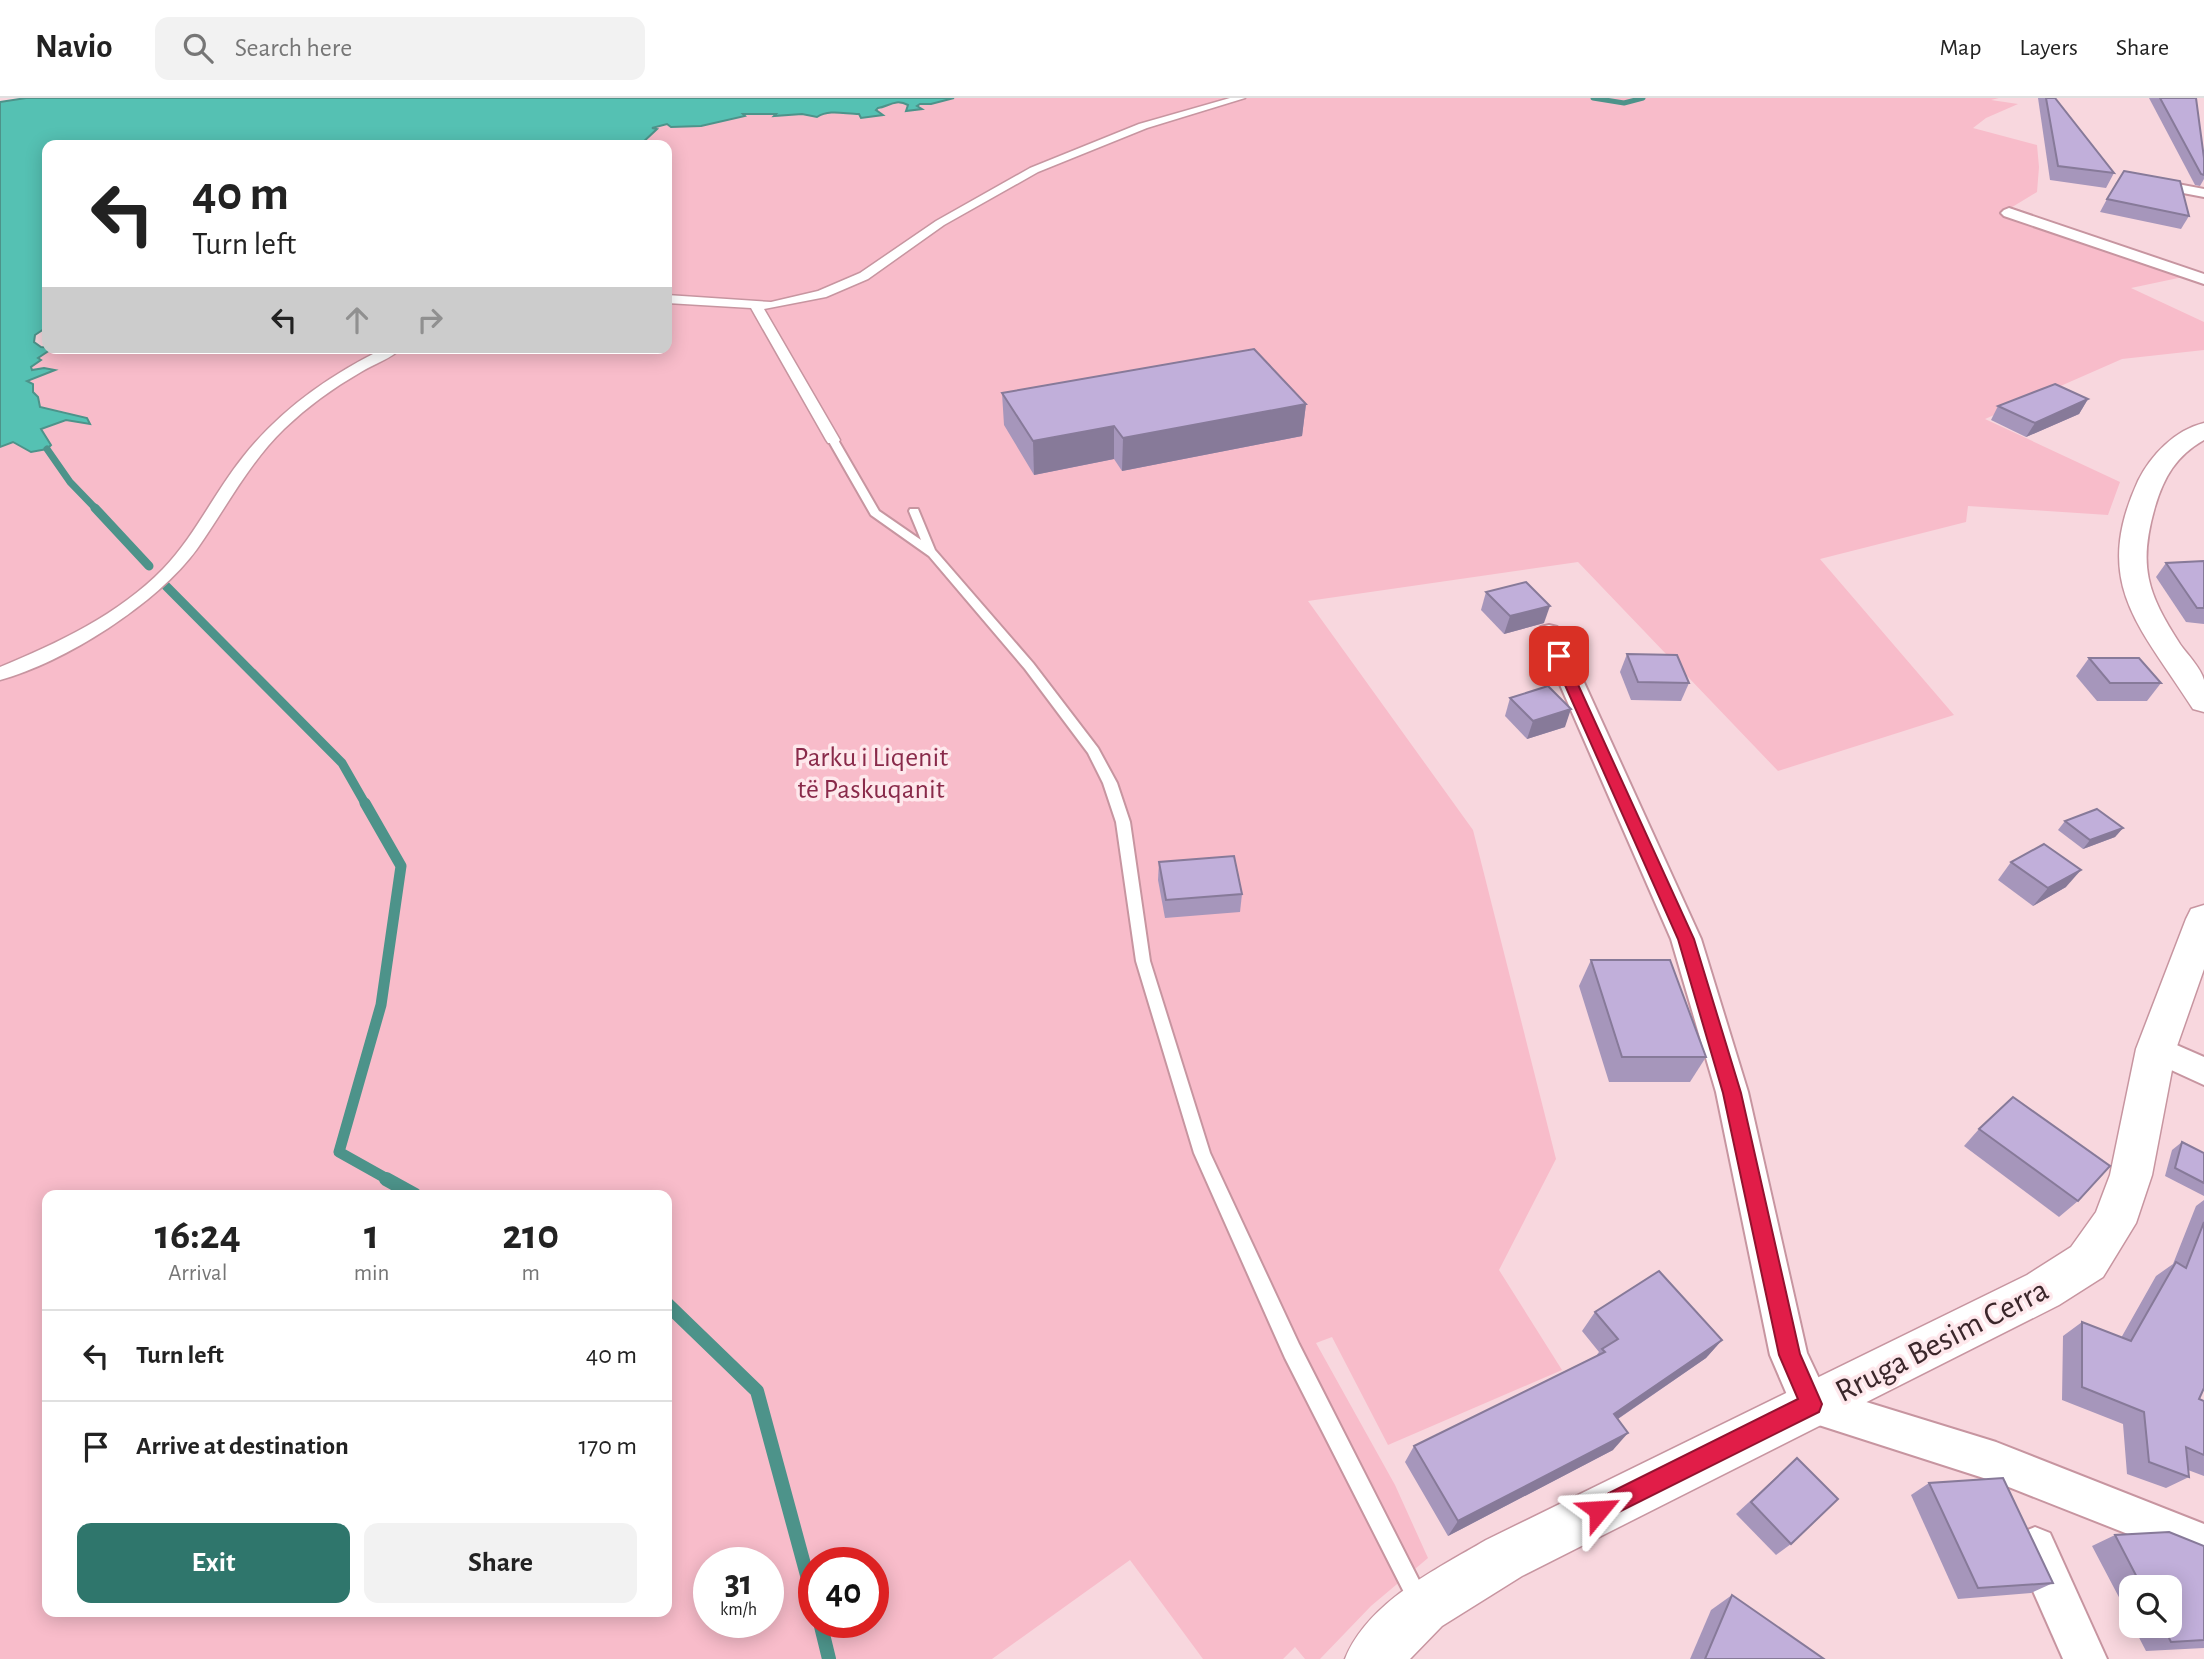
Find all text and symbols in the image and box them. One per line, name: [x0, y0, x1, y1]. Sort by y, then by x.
search box: [155, 17, 645, 80]
icon: search: [179, 29, 217, 67]
text: Navio: [35, 31, 113, 64]
text: Search here: [235, 35, 352, 61]
text: Map: [1939, 36, 1981, 60]
text: Layers: [2019, 36, 2078, 60]
text: Share: [2116, 36, 2169, 60]
icon: left: [77, 168, 168, 259]
text: 40 m: [192, 170, 289, 219]
text: Turn left: [192, 228, 296, 260]
icon: left: [265, 301, 303, 339]
icon: ahead: [338, 301, 376, 339]
icon: right: [411, 301, 449, 339]
pin: [1529, 626, 1589, 686]
icon: arrive: [1540, 637, 1578, 675]
park label: Parku i Liqenit të Paskuqanit: [794, 744, 948, 804]
text: 16:24: [155, 1214, 241, 1256]
text: 1: [364, 1214, 379, 1256]
text: 210: [502, 1214, 559, 1256]
text: Arrival: [168, 1262, 227, 1285]
text: min: [354, 1262, 389, 1285]
text: m: [522, 1262, 540, 1285]
street label: Rruga Besim Cerra: [1830, 1273, 2054, 1409]
icon: left: [77, 1337, 115, 1375]
text: Turn left: [136, 1342, 224, 1368]
text: 40 m: [586, 1342, 637, 1368]
icon: arrive: [77, 1428, 115, 1466]
text: Arrive at destination: [136, 1433, 349, 1459]
text: 170 m: [578, 1433, 637, 1459]
position arrow: [1562, 1473, 1636, 1547]
button: Exit: [77, 1523, 350, 1603]
button: Share: [364, 1523, 637, 1603]
speed limit sign: 40: [798, 1547, 889, 1638]
text: 31: [725, 1566, 752, 1601]
map controls: [2119, 1575, 2182, 1638]
button: search: [2119, 1575, 2182, 1638]
text: km/h: [720, 1601, 757, 1619]

